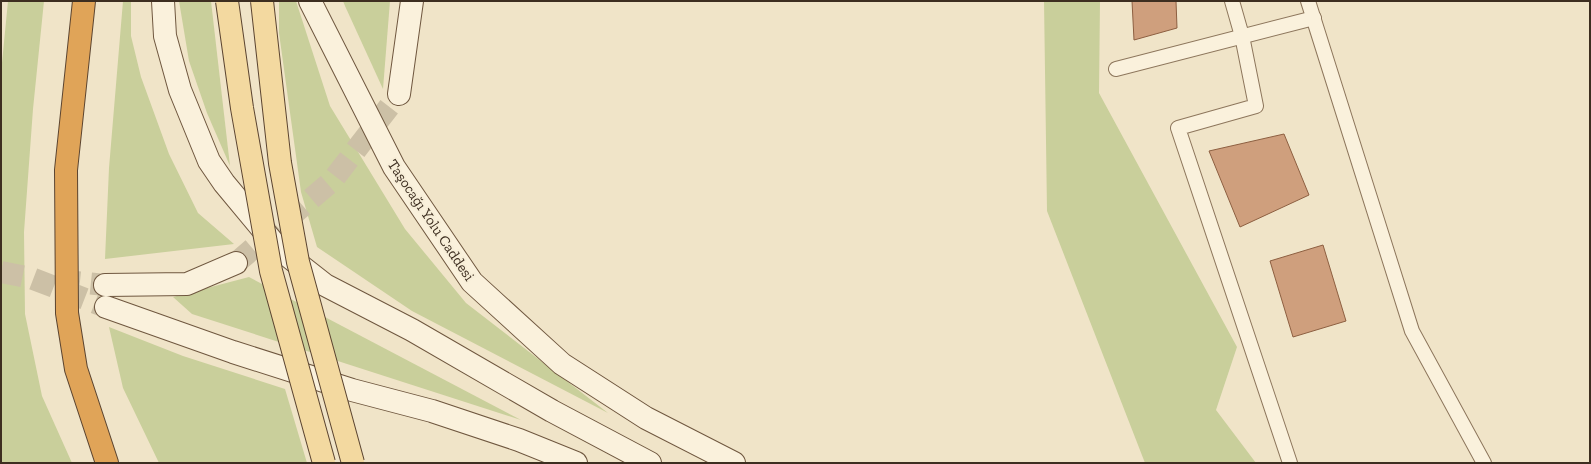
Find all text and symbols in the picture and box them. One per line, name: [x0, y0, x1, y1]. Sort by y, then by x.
street label: Taşocağı Yolu Caddesi: [384, 156, 478, 284]

